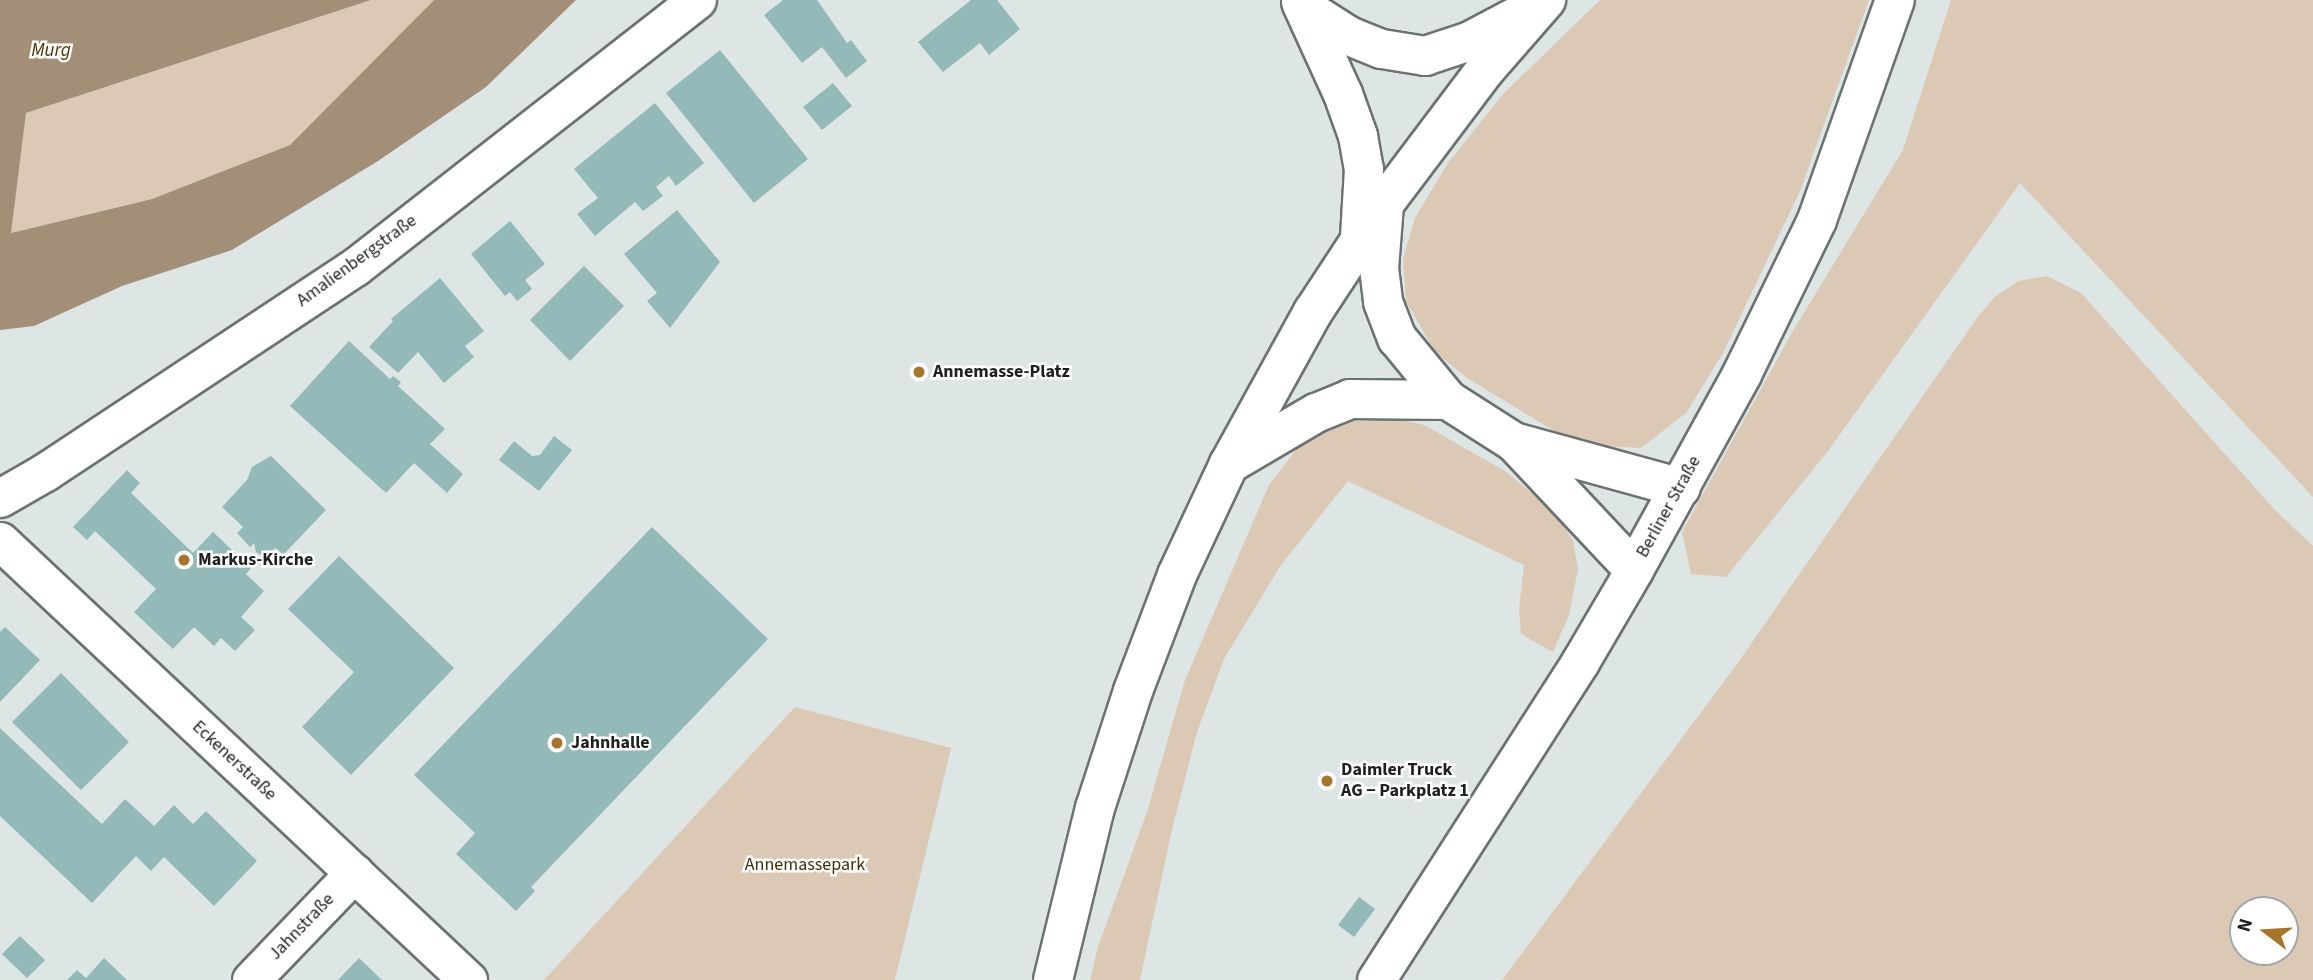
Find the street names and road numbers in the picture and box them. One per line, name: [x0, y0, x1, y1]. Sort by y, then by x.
street label: Amalienbergstraße: [293, 210, 421, 312]
street label: Berliner Straße: [1632, 452, 1706, 562]
street label: Eckenerstraße: [187, 716, 281, 806]
street label: Jahnstraße: [265, 889, 339, 965]

